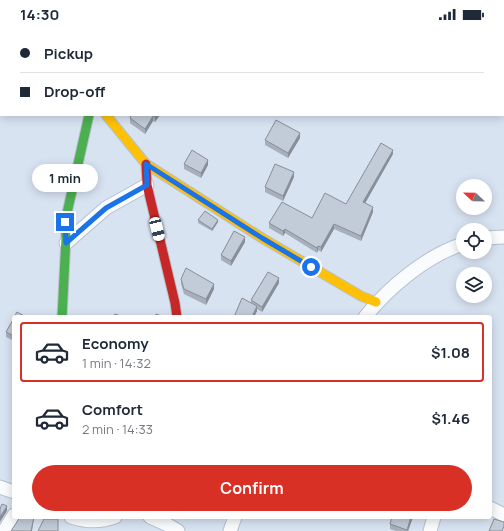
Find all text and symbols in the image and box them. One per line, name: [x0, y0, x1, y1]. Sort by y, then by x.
text: 14:30: [20, 4, 59, 25]
text: Pickup: [44, 43, 93, 64]
text: Drop-off: [44, 81, 105, 102]
callout: 1 min: [32, 164, 98, 192]
text: 1 min: [49, 169, 81, 187]
north arrow: [456, 179, 492, 215]
map controls: [456, 179, 492, 303]
route end: [56, 213, 74, 231]
car: [148, 216, 166, 242]
button: locate: [456, 223, 492, 259]
route start: [302, 258, 320, 276]
button: layers: [456, 267, 492, 303]
text: Economy: [82, 333, 149, 354]
icon: car: [34, 334, 70, 370]
text: $1.08: [431, 342, 470, 363]
text: 1 min · 14:32: [82, 354, 151, 372]
text: Comfort: [82, 399, 143, 420]
icon: car: [34, 400, 70, 436]
text: $1.46: [432, 408, 470, 429]
text: 2 min · 14:33: [82, 420, 153, 438]
button: Confirm: [32, 465, 472, 511]

